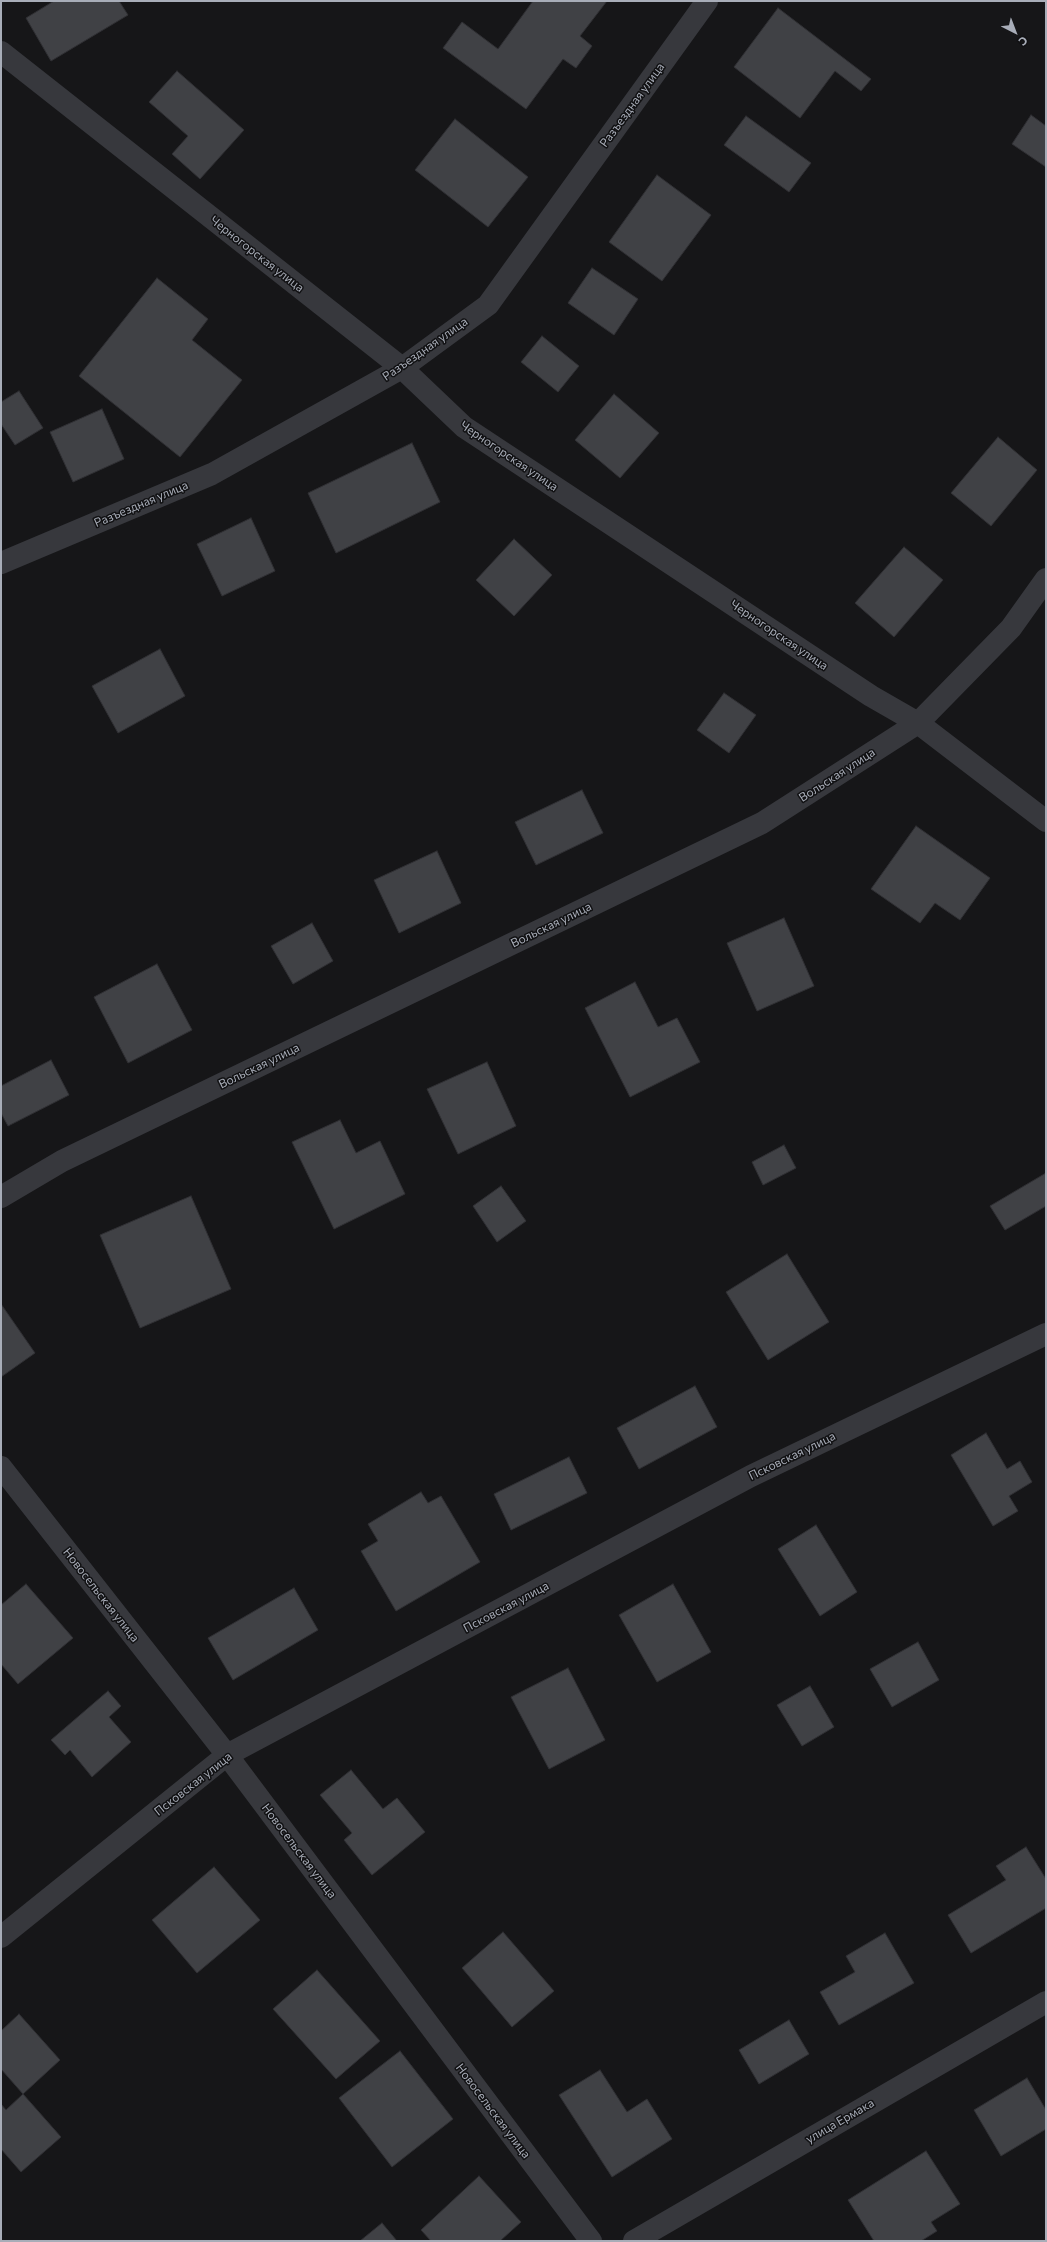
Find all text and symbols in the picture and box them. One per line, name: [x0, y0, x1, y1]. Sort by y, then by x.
north arrow: [995, 12, 1035, 52]
text: С: [1016, 34, 1031, 49]
street label: Разъездная улица: [597, 60, 667, 150]
street label: Черногорская улица: [207, 213, 307, 295]
street label: Разъездная улица: [380, 314, 470, 384]
street label: Черногорская улица: [457, 418, 561, 494]
street label: Разъездная улица: [92, 478, 190, 530]
street label: Черногорская улица: [727, 597, 831, 673]
street label: Вольская улица: [796, 745, 878, 805]
street label: Вольская улица: [508, 899, 594, 951]
street label: Вольская улица: [216, 1040, 302, 1092]
street label: Псковская улица: [746, 1429, 838, 1483]
street label: Новосельская улица: [60, 1545, 142, 1645]
street label: Псковская улица: [461, 1578, 551, 1636]
street label: Псковская улица: [151, 1749, 235, 1819]
street label: Новосельская улица: [259, 1801, 339, 1901]
street label: Новосельская улица: [453, 2061, 533, 2161]
street label: улица Ермака: [803, 2096, 877, 2146]

